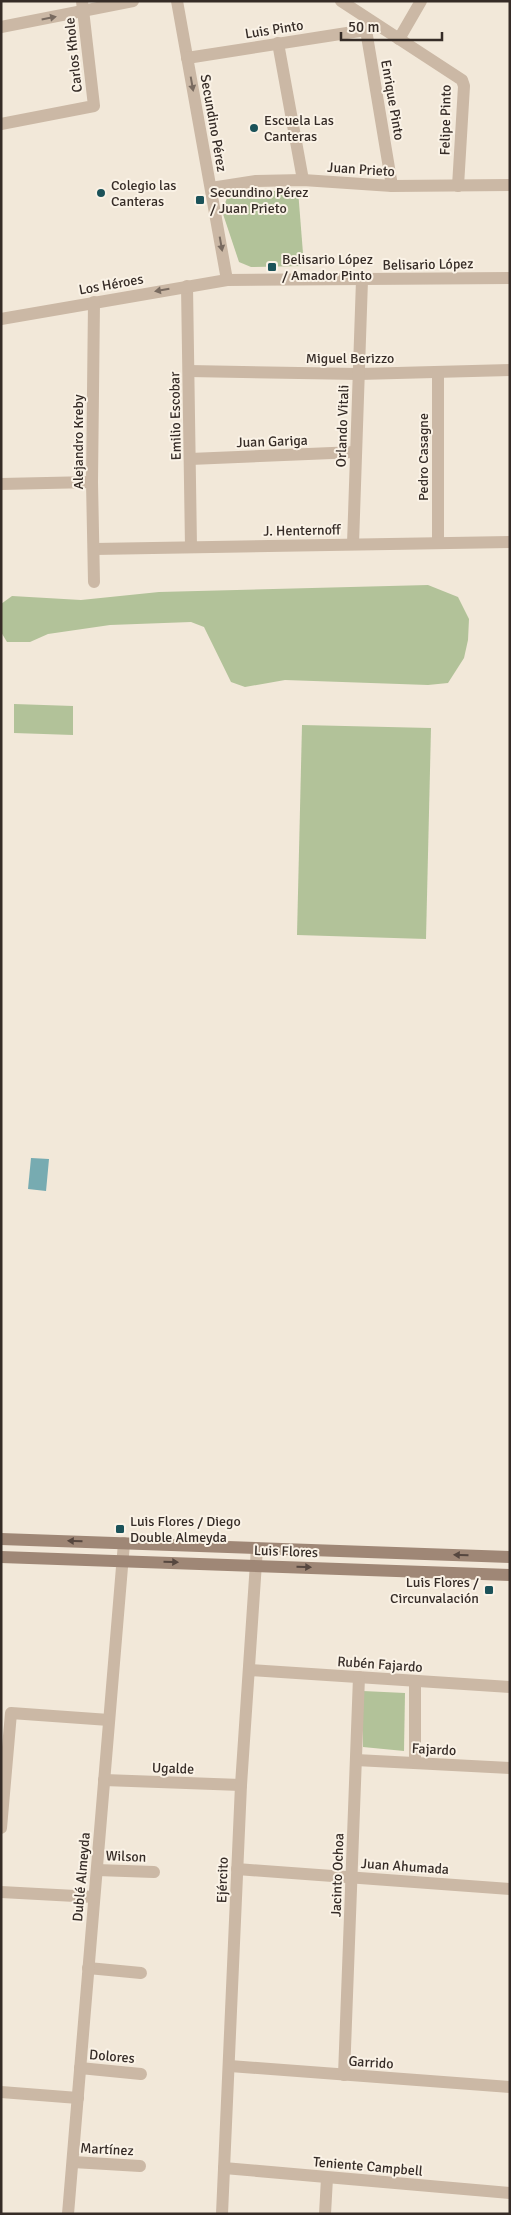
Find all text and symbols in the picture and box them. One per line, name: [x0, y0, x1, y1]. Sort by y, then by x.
scale bar: [341, 10, 442, 42]
one-way arrow: [42, 14, 58, 22]
street label: Luis Pinto: [244, 16, 305, 43]
street label: Carlos Khole: [61, 17, 86, 93]
text: 50 m: [348, 18, 379, 36]
street label: Enrique Pinto: [377, 59, 408, 142]
street label: Secundino Pérez: [197, 73, 230, 173]
one-way arrow: [188, 76, 196, 92]
street label: Felipe Pinto: [436, 85, 455, 155]
place label: Escuela Las Canteras: [264, 112, 334, 145]
marker: Escuela Las Canteras: [248, 122, 260, 134]
street label: Juan Prieto: [327, 159, 395, 180]
place label: Colegio las Canteras: [111, 177, 176, 210]
place label: Secundino Pérez / Juan Prieto: [210, 184, 309, 217]
marker: Colegio las Canteras: [95, 187, 107, 199]
marker: Secundino Pérez / Juan Prieto: [194, 194, 206, 206]
one-way arrow: [217, 236, 225, 252]
place label: Belisario López / Amador Pinto: [282, 251, 373, 284]
street label: Belisario López: [382, 255, 474, 274]
marker: Belisario López / Amador Pinto: [266, 261, 278, 273]
street label: Los Héroes: [78, 270, 145, 299]
one-way arrow: [153, 287, 169, 295]
street label: Miguel Berizzo: [306, 350, 394, 367]
street label: Emilio Escobar: [166, 371, 185, 460]
street label: Orlando Vitali: [333, 384, 352, 468]
street label: Alejandro Kreby: [70, 394, 87, 489]
street label: Pedro Casagne: [415, 413, 432, 501]
street label: Juan Gariga: [236, 432, 308, 451]
street label: J. Henternoff: [263, 521, 342, 540]
place label: Luis Flores / Diego Double Almeyda: [130, 1513, 241, 1546]
marker: Luis Flores / Diego Double Almeyda: [114, 1523, 126, 1535]
one-way arrow: [67, 1537, 83, 1545]
street label: Luis Flores: [254, 1542, 318, 1561]
one-way arrow: [453, 1551, 469, 1559]
one-way arrow: [163, 1558, 179, 1566]
one-way arrow: [296, 1563, 312, 1571]
place label: Luis Flores / Circunvalación: [390, 1574, 479, 1607]
marker: Luis Flores / Circunvalación: [483, 1584, 495, 1596]
street label: Rubén Fajardo: [337, 1653, 423, 1676]
street label: Fajardo: [411, 1740, 457, 1759]
street label: Ugalde: [152, 1759, 194, 1778]
street label: Dublé Almeyda: [69, 1832, 94, 1922]
street label: Jacinto Ochoa: [328, 1833, 347, 1917]
street label: Wilson: [105, 1847, 147, 1866]
street label: Juan Ahumada: [360, 1855, 450, 1878]
street label: Ejército: [213, 1857, 232, 1903]
street label: Dolores: [88, 2046, 135, 2067]
street label: Garrido: [348, 2052, 394, 2073]
street label: Martínez: [80, 2140, 134, 2159]
street label: Teniente Campbell: [312, 2153, 424, 2180]

